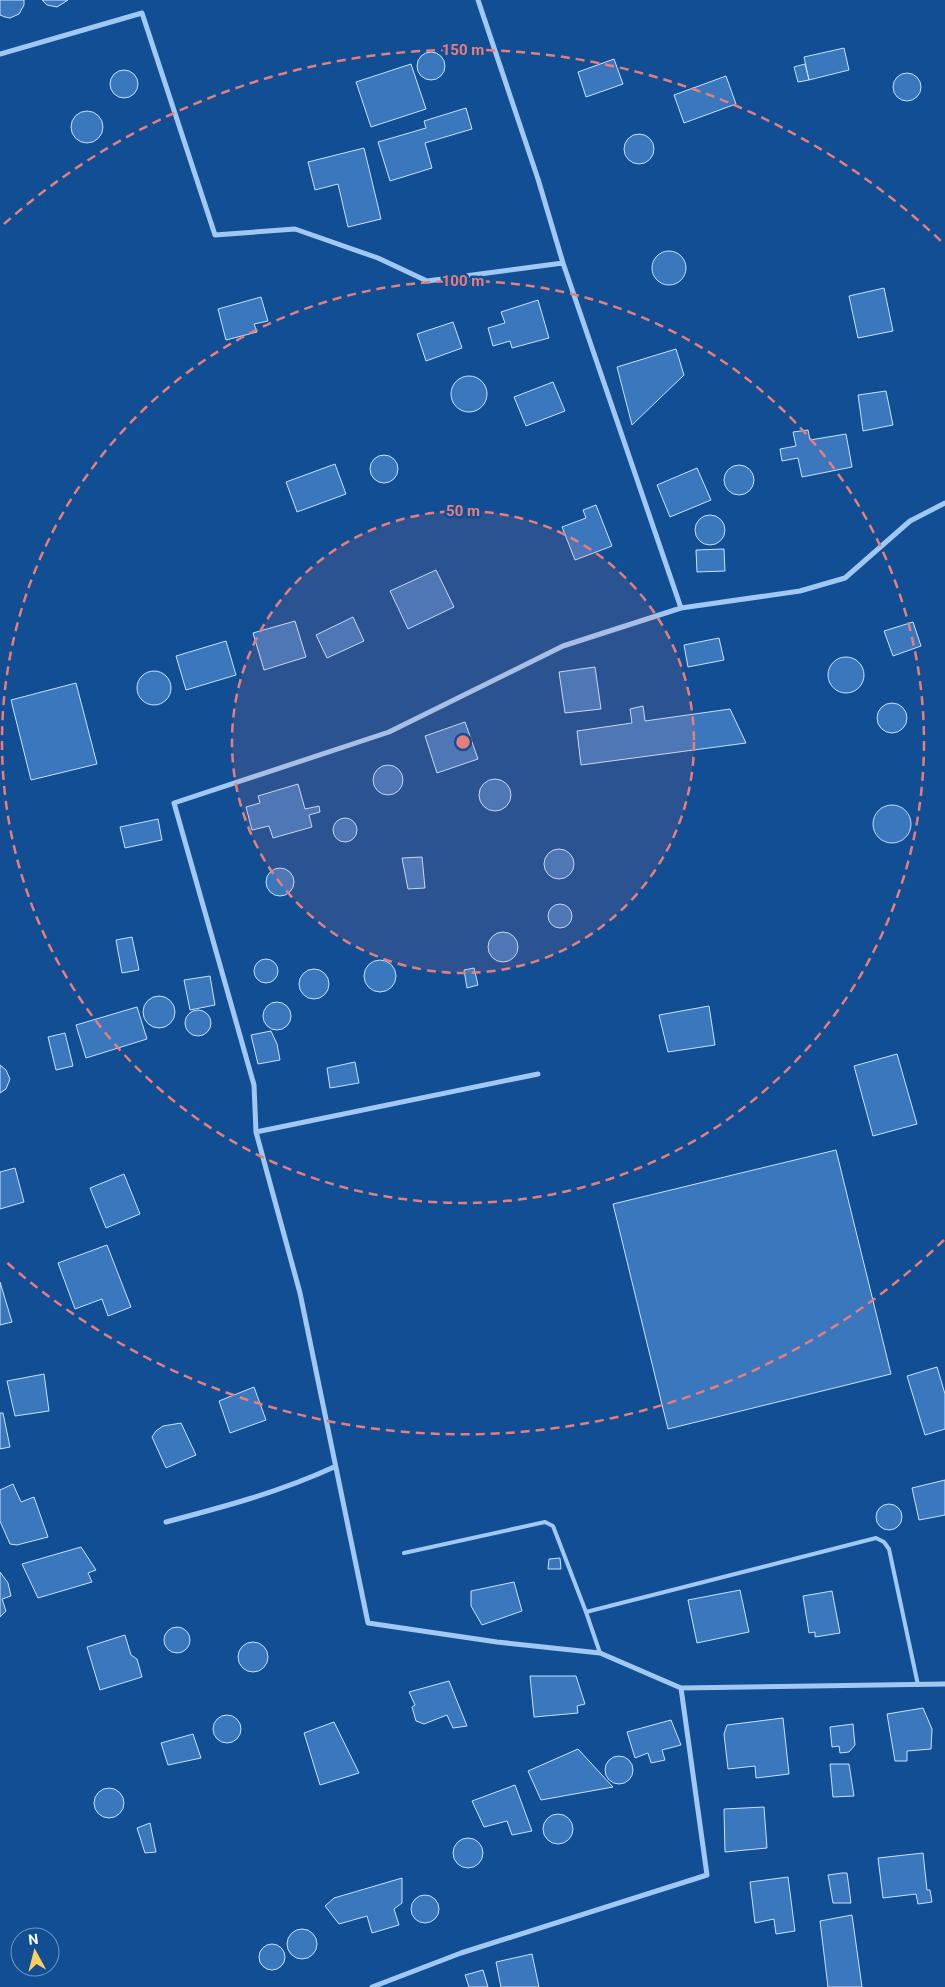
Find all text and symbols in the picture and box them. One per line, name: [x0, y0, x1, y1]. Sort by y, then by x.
text: 150 m: [442, 41, 484, 59]
text: 100 m: [442, 272, 484, 290]
text: 50 m: [446, 502, 480, 520]
centre of rings: [454, 733, 472, 751]
north arrow: [10, 1927, 60, 1977]
text: N: [28, 1931, 39, 1948]

